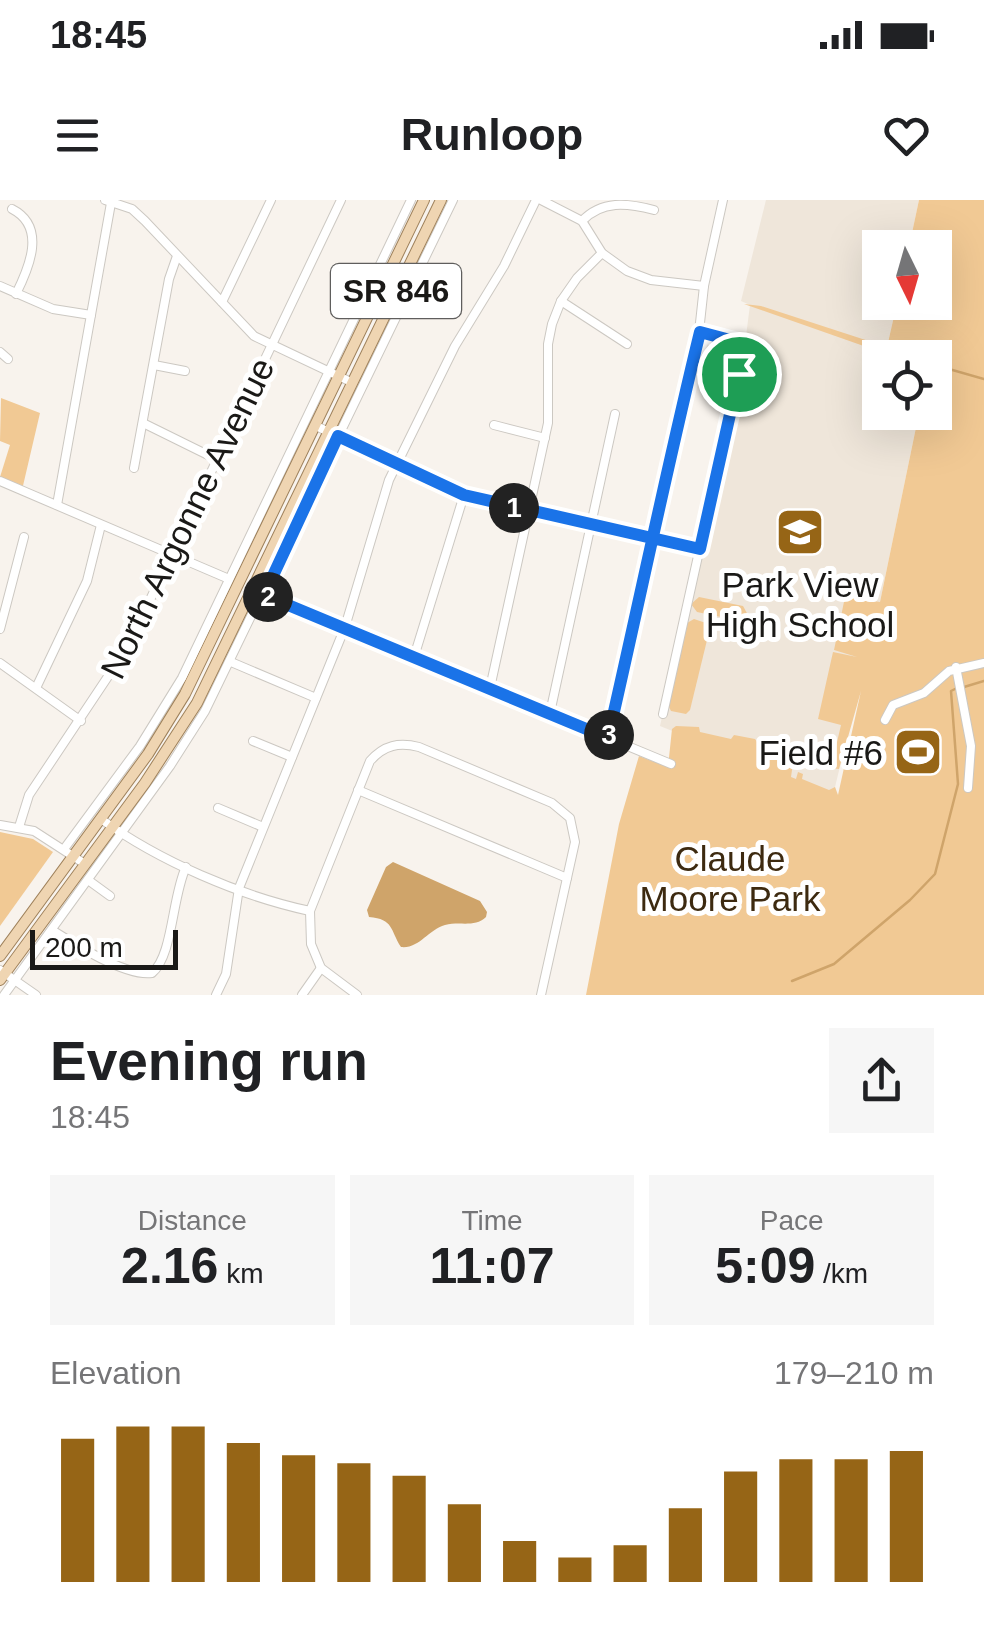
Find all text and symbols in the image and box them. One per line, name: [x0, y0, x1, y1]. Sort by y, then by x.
text: 18:45: [50, 14, 147, 56]
icon: menu: [50, 108, 105, 163]
icon: heart: [879, 108, 934, 163]
text: Runloop: [401, 109, 583, 160]
north arrow: [862, 230, 952, 320]
map controls: [862, 230, 952, 430]
road number: SR 846: [331, 264, 461, 318]
pin: [697, 332, 782, 417]
button: locate: [862, 340, 952, 430]
icon: arrive: [712, 347, 767, 402]
street label: North Argonne Avenue: [92, 351, 282, 685]
pin: 1: [489, 483, 539, 533]
text: 1: [506, 492, 522, 523]
school or university icon: Park View High School: [774, 506, 826, 558]
place label: Park View High School: [706, 565, 894, 644]
pin: 2: [243, 572, 293, 622]
text: 2: [260, 581, 276, 612]
pin: 3: [584, 710, 634, 760]
text: 3: [601, 719, 617, 750]
sports icon: Field #6: [892, 726, 944, 778]
place label: Field #6: [758, 733, 883, 772]
park label: Claude Moore Park: [640, 839, 821, 918]
scale bar: [30, 925, 178, 970]
text: 200 m: [45, 932, 123, 963]
button: share: [829, 1028, 934, 1133]
text: Evening run: [50, 1030, 368, 1092]
text: 18:45: [50, 1099, 130, 1135]
text: Distance: [138, 1205, 247, 1236]
text: Time: [461, 1205, 523, 1236]
text: Pace: [760, 1205, 824, 1236]
text: 2.16: [121, 1238, 218, 1294]
text: 11:07: [429, 1238, 555, 1294]
text: 5:09: [715, 1238, 815, 1294]
text: km: [218, 1258, 264, 1289]
text: /km: [815, 1258, 868, 1289]
text: Elevation: [50, 1355, 182, 1391]
text: 179–210 m: [774, 1355, 934, 1391]

